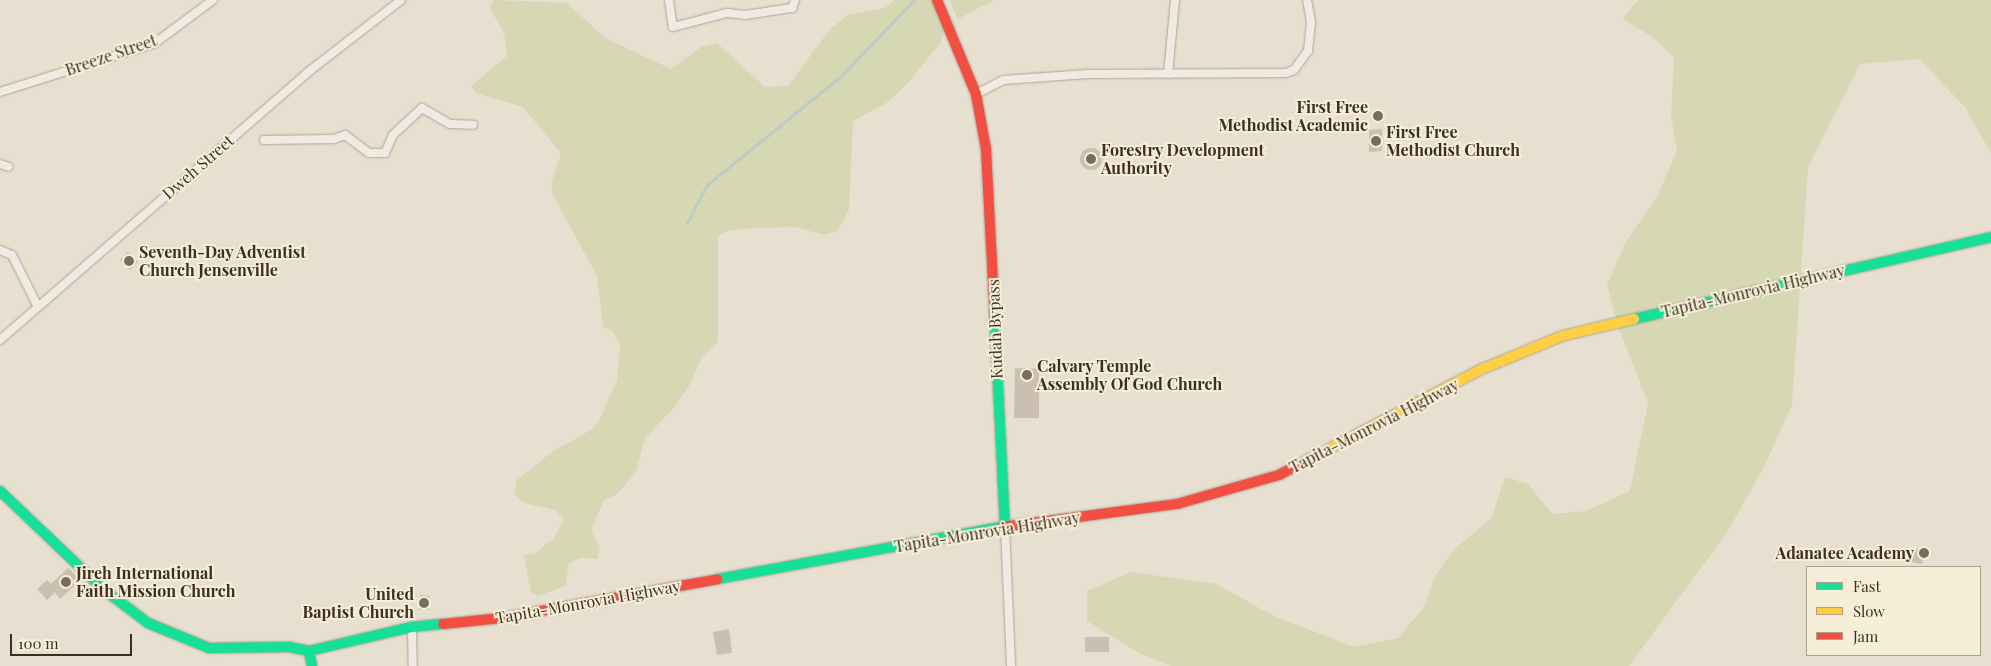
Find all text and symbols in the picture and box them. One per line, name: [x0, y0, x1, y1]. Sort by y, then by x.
street label: Breeze Street: [63, 30, 159, 80]
place label: First Free Methodist Academic: [1218, 97, 1368, 135]
marker: First Free Methodist Academic: [1372, 110, 1384, 122]
place label: First Free Methodist Church: [1386, 122, 1520, 160]
street label: Dweh Street: [158, 131, 238, 203]
marker: First Free Methodist Church: [1370, 135, 1382, 147]
place label: Forestry Development Authority: [1101, 140, 1265, 178]
marker: Forestry Development Authority: [1085, 153, 1097, 165]
place label: Seventh-Day Adventist Church Jensenville: [139, 242, 307, 280]
marker: Seventh-Day Adventist Church Jensenville: [123, 255, 135, 267]
street label: Tapita-Monrovia Highway: [1659, 261, 1847, 321]
street label: Kudah Bypass: [984, 279, 1006, 379]
place label: Calvary Temple Assembly Of God Church: [1037, 356, 1223, 394]
marker: Calvary Temple Assembly Of God Church: [1021, 369, 1033, 381]
street label: Tapita-Monrovia Highway: [1286, 375, 1462, 477]
street label: Tapita-Monrovia Highway: [893, 508, 1081, 556]
place label: Adanatee Academy: [1775, 543, 1914, 563]
marker: Adanatee Academy: [1918, 547, 1930, 559]
place label: Jireh International Faith Mission Church: [76, 563, 236, 601]
legend: [1806, 566, 1981, 656]
marker: Jireh International Faith Mission Church: [60, 576, 72, 588]
street label: Tapita-Monrovia Highway: [494, 576, 682, 628]
text: Fast: [1853, 576, 1881, 596]
place label: United Baptist Church: [302, 584, 414, 622]
marker: United Baptist Church: [418, 597, 430, 609]
text: Slow: [1853, 601, 1885, 621]
scale bar: [12, 624, 135, 656]
text: Jam: [1853, 626, 1878, 646]
text: 100 m: [18, 633, 59, 653]

